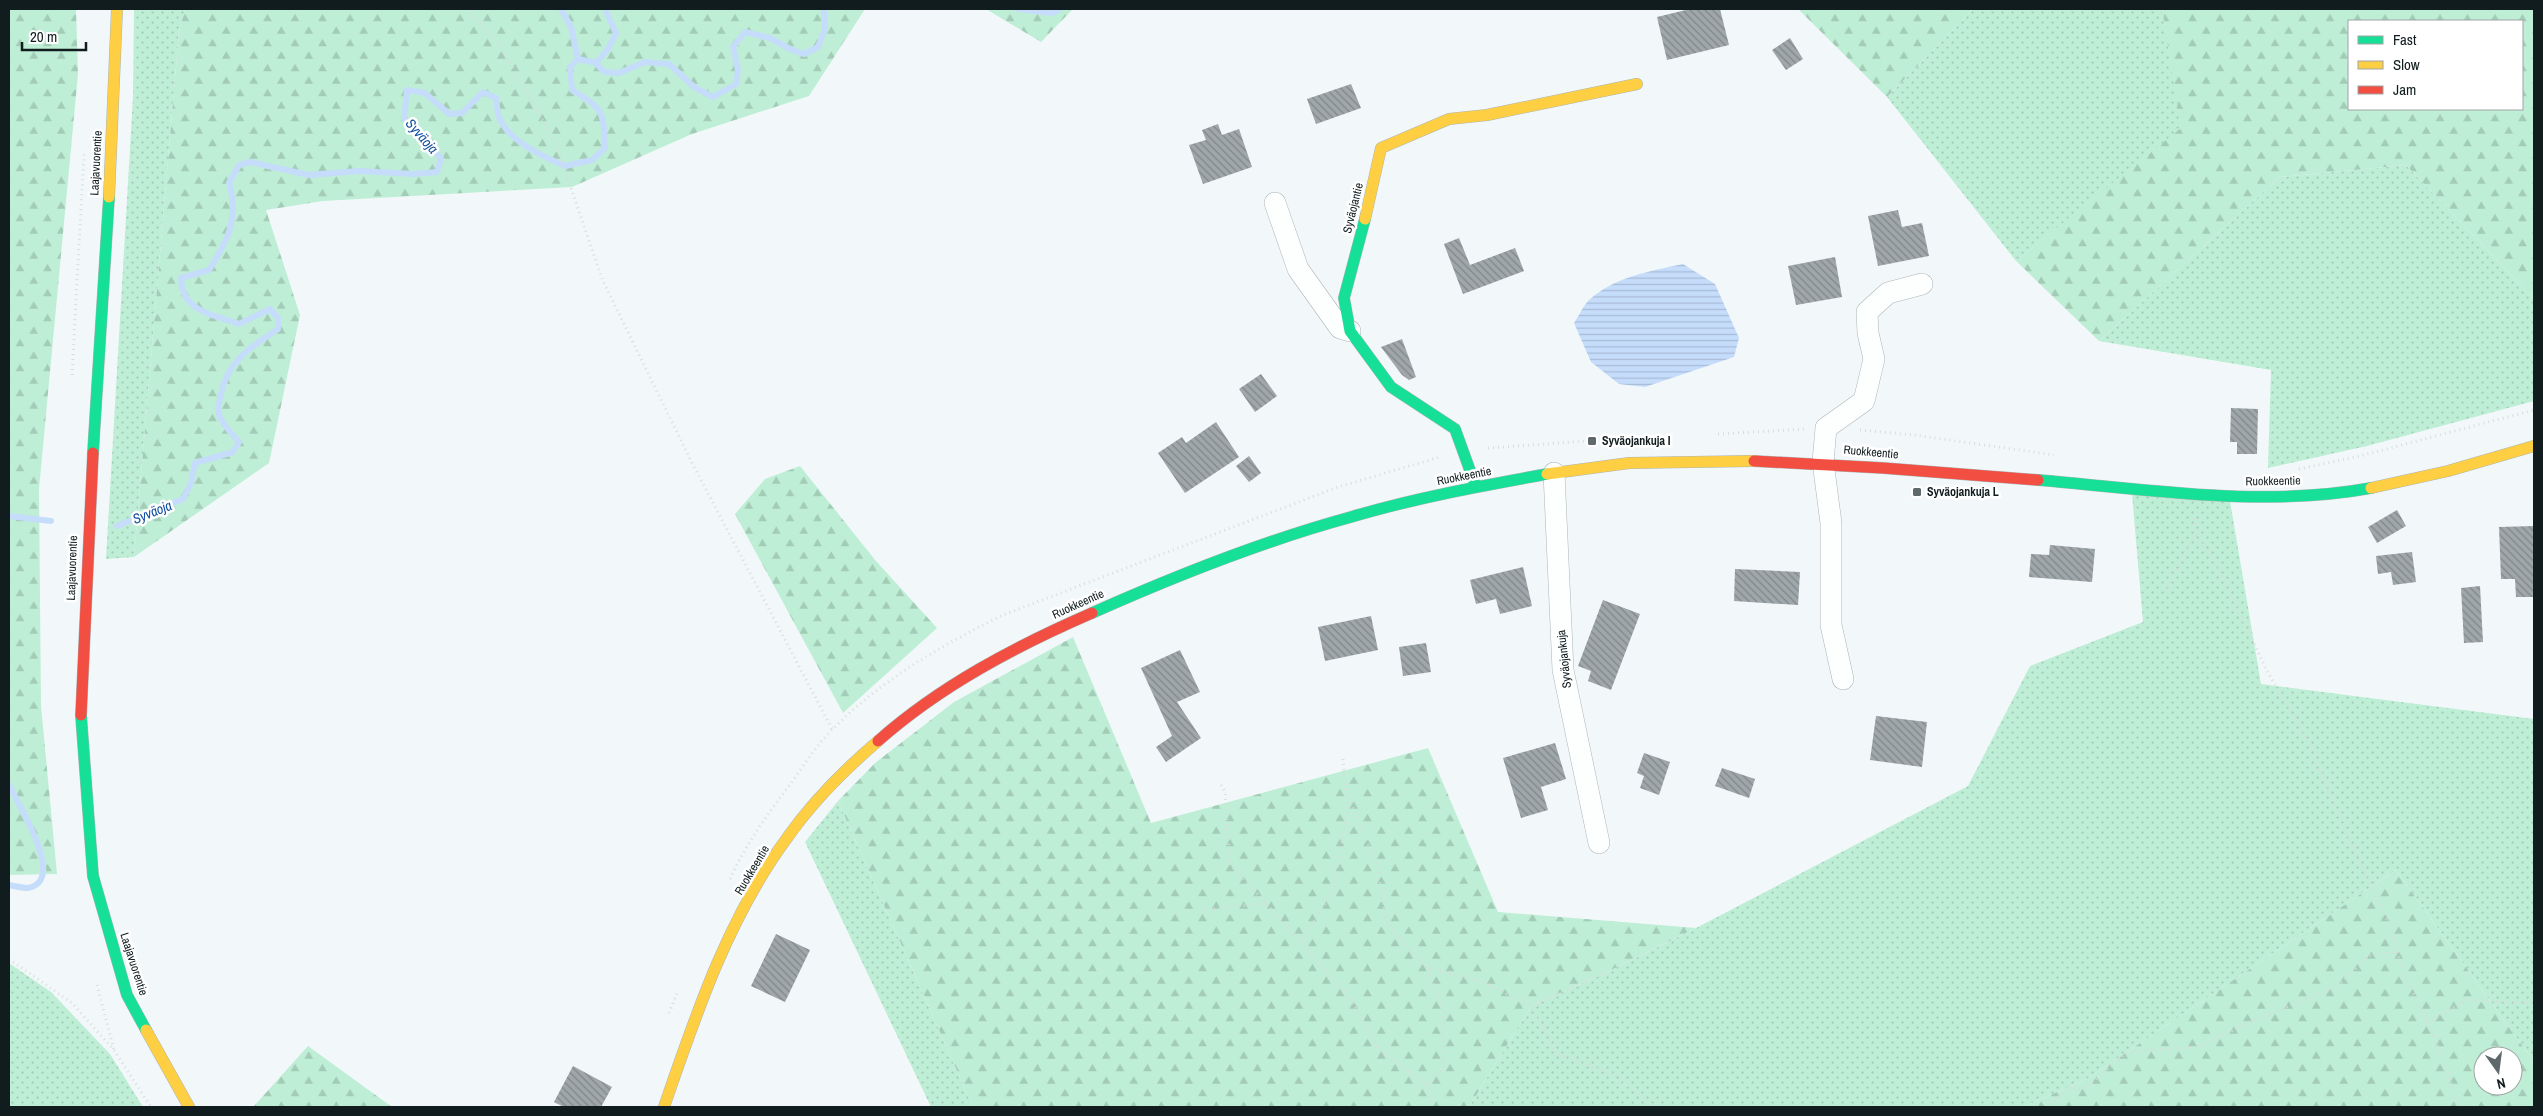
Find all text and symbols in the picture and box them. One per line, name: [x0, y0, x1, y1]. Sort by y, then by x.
scale bar: [22, 20, 86, 52]
legend: [2348, 20, 2523, 110]
text: 20 m: [30, 26, 57, 47]
text: Fast: [2393, 29, 2417, 50]
text: Slow: [2393, 54, 2420, 75]
text: Jam: [2393, 79, 2416, 100]
water label: Syväoja: [402, 115, 442, 157]
street label: Laajavuorentie: [86, 130, 106, 196]
street label: Syväojantie: [1339, 181, 1367, 235]
place label: Syväojankuja I: [1602, 433, 1671, 449]
marker: Syväojankuja I: [1586, 435, 1598, 447]
street label: Ruokkeentie: [1843, 442, 1899, 462]
street label: Ruokkeentie: [1435, 463, 1493, 489]
street label: Ruokkeentie: [2245, 473, 2301, 489]
place label: Syväojankuja L: [1927, 484, 1999, 500]
marker: Syväojankuja L: [1911, 486, 1923, 498]
water label: Syväoja: [130, 496, 174, 528]
street label: Laajavuorentie: [63, 535, 81, 601]
street label: Ruokkeentie: [1050, 585, 1106, 623]
street label: Syväojankuja: [1553, 629, 1575, 689]
street label: Ruokkeentie: [731, 842, 773, 898]
street label: Laajavuorentie: [116, 931, 152, 997]
north arrow: [2473, 1046, 2523, 1096]
text: N: [2495, 1074, 2507, 1093]

